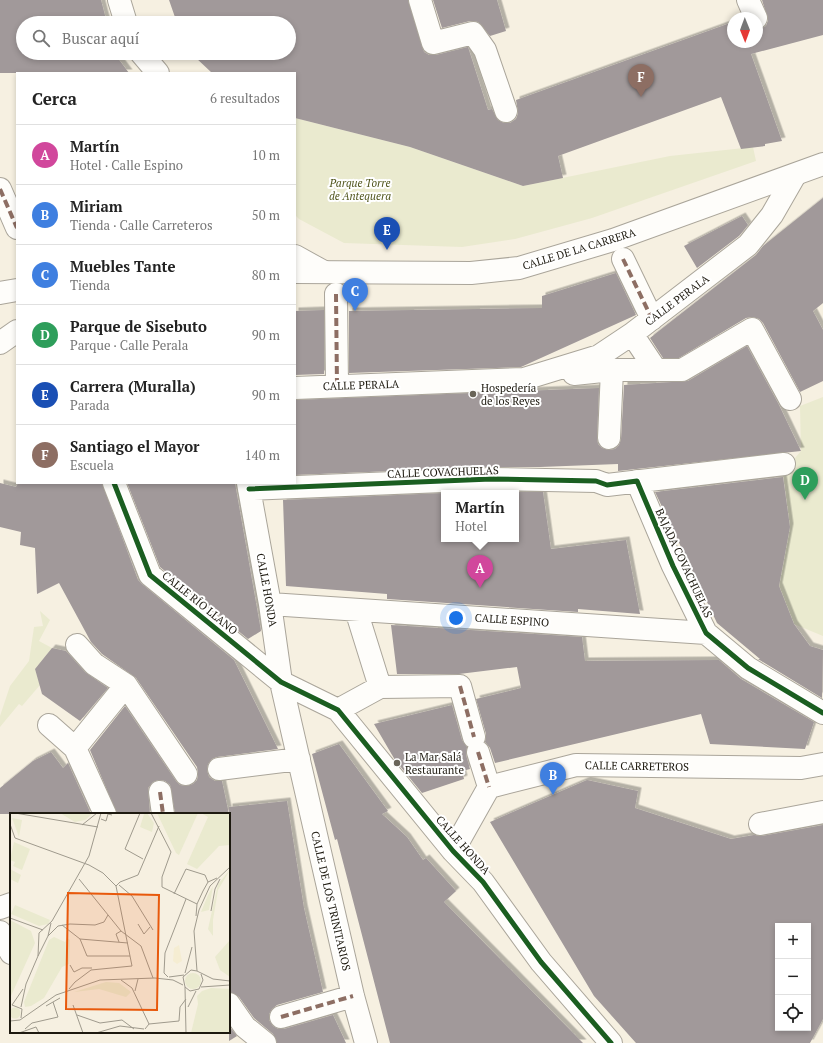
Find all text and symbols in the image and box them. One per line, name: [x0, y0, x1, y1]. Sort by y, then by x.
north arrow: [727, 12, 763, 48]
search box: [16, 16, 296, 60]
icon: search: [30, 27, 52, 49]
text: Buscar aquí: [62, 28, 139, 48]
pin: F: [628, 64, 654, 97]
text: Cerca: [32, 87, 77, 110]
text: 6 resultados: [210, 89, 280, 107]
text: Martín: [70, 136, 119, 156]
text: A: [40, 146, 50, 164]
text: 10 m: [252, 146, 280, 164]
text: Hotel · Calle Espino: [70, 156, 183, 174]
park label: Parque Torre de Antequera: [328, 176, 391, 203]
text: Miriam: [70, 196, 123, 216]
text: B: [41, 206, 49, 224]
text: 50 m: [252, 206, 280, 224]
text: Tienda · Calle Carreteros: [70, 216, 213, 234]
pin: E: [374, 217, 400, 250]
street label: CALLE DE LA CARRERA: [521, 225, 638, 273]
text: Muebles Tante: [70, 256, 176, 276]
text: C: [41, 266, 49, 284]
text: 80 m: [252, 266, 280, 284]
street label: CALLE PERALA: [642, 271, 712, 329]
text: Tienda: [70, 276, 110, 294]
pin: C: [342, 278, 368, 311]
text: Parque de Sisebuto: [70, 316, 207, 336]
text: D: [40, 326, 50, 344]
text: 90 m: [252, 326, 280, 344]
text: Parque · Calle Perala: [70, 336, 188, 354]
text: Carrera (Muralla): [70, 376, 196, 396]
street label: CALLE PERALA: [323, 377, 400, 393]
place label: Hospedería de los Reyes: [481, 381, 540, 408]
text: E: [41, 386, 49, 404]
text: 90 m: [252, 386, 280, 404]
marker: Hospedería de los Reyes: [468, 389, 478, 399]
text: Parada: [70, 396, 110, 414]
text: Santiago el Mayor: [70, 436, 200, 456]
text: F: [41, 446, 49, 464]
text: 140 m: [245, 446, 280, 464]
text: Escuela: [70, 456, 114, 474]
street label: CALLE COVACHUELAS: [387, 463, 499, 481]
pin: D: [792, 467, 818, 500]
popup: [441, 490, 519, 542]
text: Martín: [455, 497, 505, 517]
street label: BAJADA COVACHUELAS: [653, 506, 716, 620]
text: Hotel: [455, 517, 487, 535]
street label: CALLE HONDA: [254, 552, 280, 628]
pin: A: [467, 555, 493, 588]
street label: CALLE RÍO LLANO: [159, 568, 241, 638]
your location: [446, 608, 466, 628]
street label: CALLE ESPINO: [474, 610, 550, 630]
place label: La Mar Salá Restaurante: [405, 750, 464, 777]
marker: La Mar Salá Restaurante: [392, 758, 402, 768]
street label: CALLE CARRETEROS: [585, 758, 689, 774]
pin: B: [540, 762, 566, 795]
inset map: [10, 813, 230, 1033]
street label: CALLE HONDA: [433, 813, 493, 878]
street label: CALLE DE LOS TRINITARIOS: [308, 830, 354, 972]
map controls: [775, 923, 811, 1031]
button: +: [775, 923, 811, 959]
button: −: [775, 959, 811, 995]
button: locate: [775, 995, 811, 1031]

